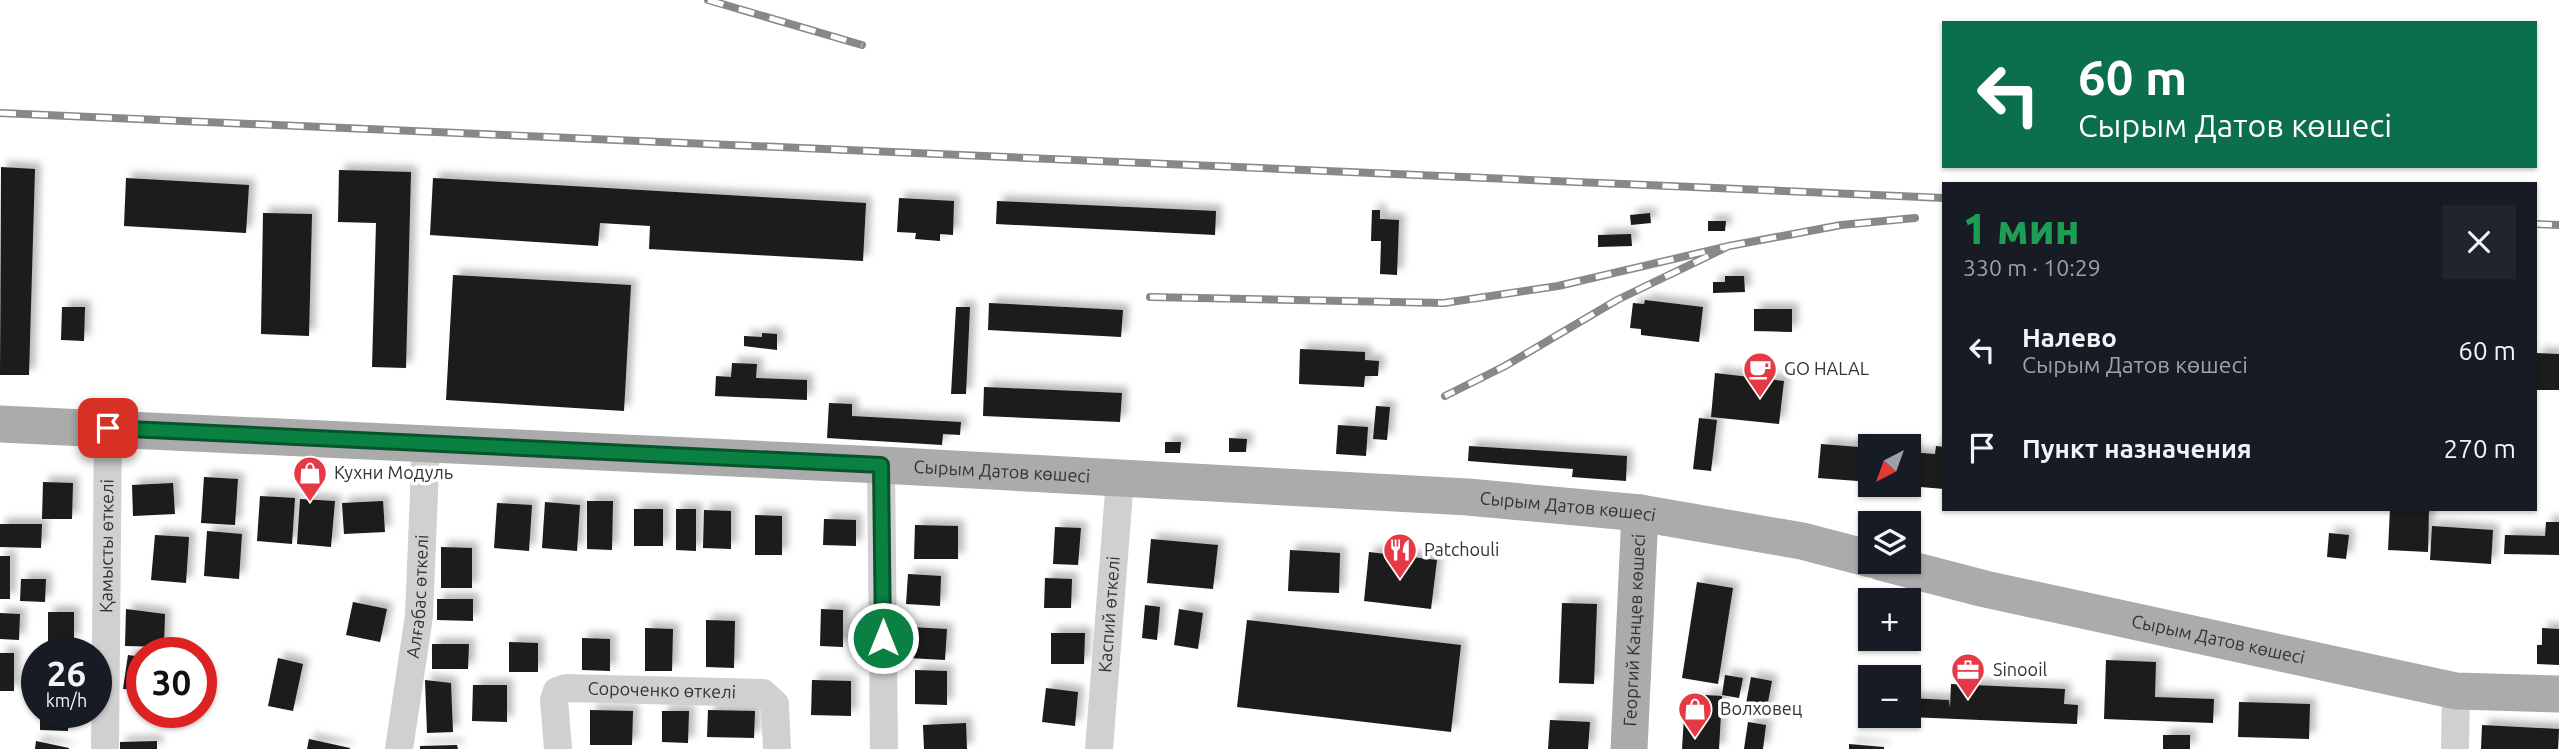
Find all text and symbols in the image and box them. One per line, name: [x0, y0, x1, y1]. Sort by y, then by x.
icon: left: [1963, 49, 2054, 140]
text: 60 m: [2078, 49, 2187, 104]
text: Сырым Датов көшесі: [2078, 107, 2392, 143]
text: 1 мин: [1963, 205, 2080, 252]
button: close: [2442, 205, 2516, 279]
text: 330 m · 10:29: [1963, 255, 2101, 280]
text: Налево: [2022, 323, 2117, 352]
icon: left: [1963, 331, 2001, 369]
text: 60 m: [2458, 336, 2516, 365]
cafe icon: GO HALAL: [1741, 350, 1779, 399]
text: Сырым Датов көшесі: [2022, 352, 2248, 377]
place label: GO HALAL: [1784, 358, 1869, 378]
pin: [78, 398, 138, 458]
icon: arrive: [89, 409, 127, 447]
icon: arrive: [1963, 429, 2001, 467]
north arrow: [1858, 434, 1922, 497]
map controls: [1858, 434, 1921, 728]
text: Пункт назначения: [2022, 434, 2252, 463]
text: 270 m: [2444, 434, 2516, 463]
shop icon: Кухни Модуль: [291, 454, 329, 503]
street label: Сырым Датов көшесі: [913, 456, 1091, 485]
place label: Кухни Модуль: [334, 462, 453, 482]
street label: Қамысты өткелі: [95, 479, 117, 613]
street label: Сырым Датов көшесі: [1479, 487, 1657, 525]
button: layers: [1858, 511, 1921, 574]
restaurant icon: Patchouli: [1381, 531, 1419, 580]
street label: Георгий Канцев көшесі: [1619, 533, 1648, 727]
street label: Алғабас өткелі: [402, 534, 431, 659]
place label: Patchouli: [1424, 539, 1499, 559]
street label: Каспий өткелі: [1094, 555, 1123, 673]
button: +: [1858, 588, 1921, 651]
position arrow: [846, 601, 920, 675]
street label: Сырым Датов көшесі: [2130, 610, 2307, 667]
speed limit sign: 30: [126, 637, 217, 728]
office icon: Sinooil: [1949, 651, 1987, 700]
text: 26: [47, 653, 86, 693]
place label: Sinooil: [1993, 659, 2048, 679]
button: −: [1858, 665, 1921, 728]
street label: Сороченко өткелі: [587, 678, 736, 701]
text: km/h: [46, 690, 87, 710]
shop icon: Волховец: [1676, 690, 1714, 739]
place label: Волховец: [1720, 698, 1802, 718]

